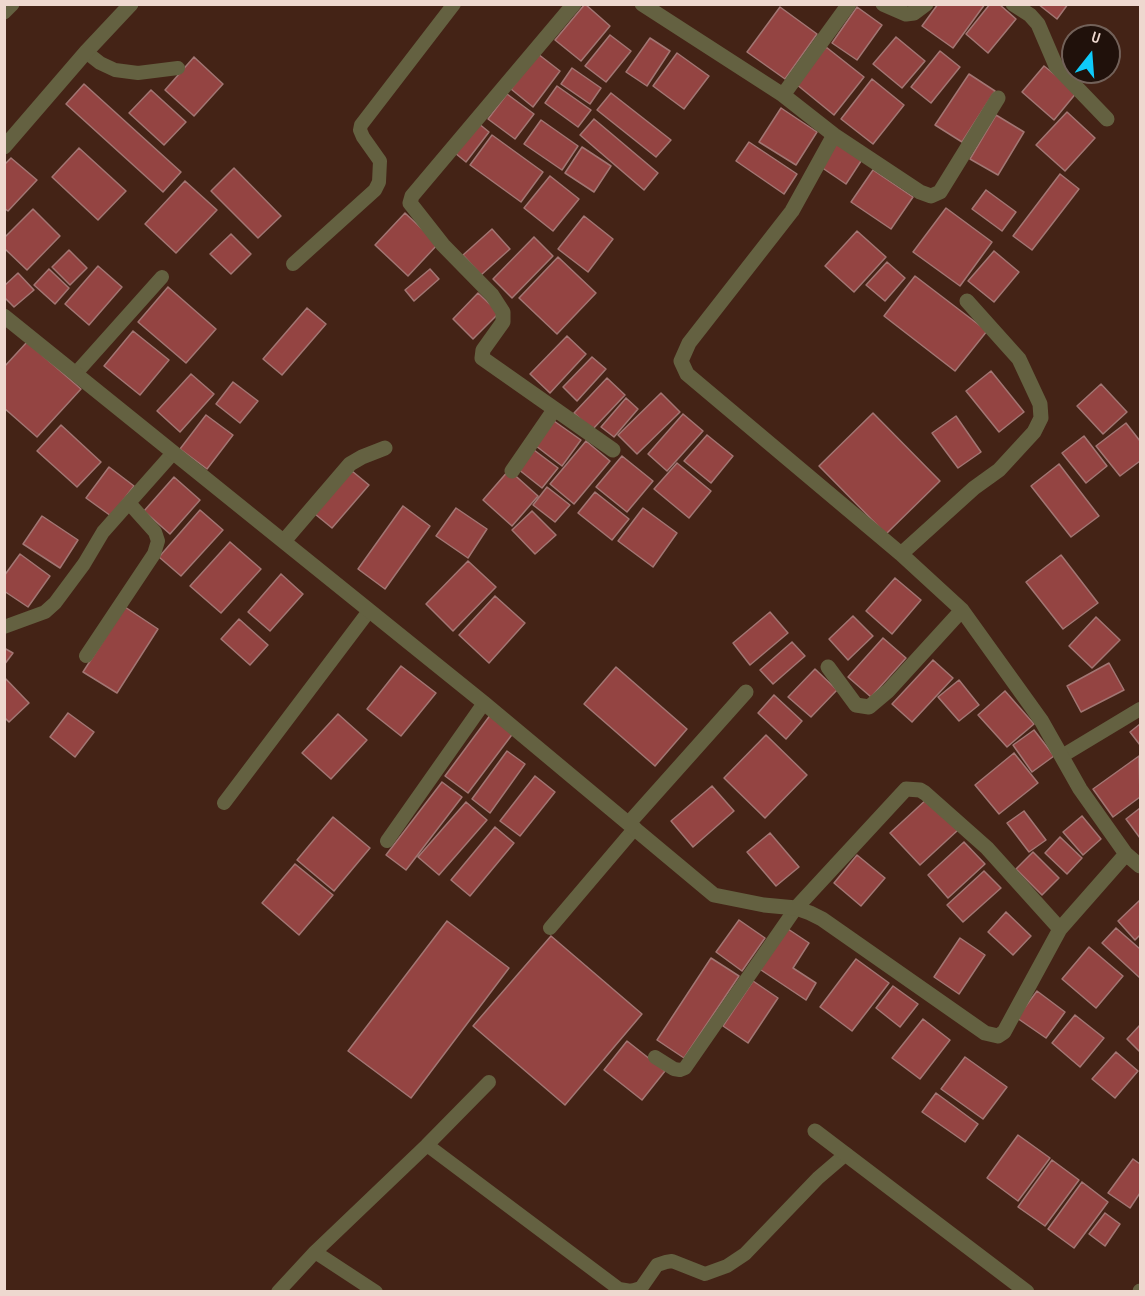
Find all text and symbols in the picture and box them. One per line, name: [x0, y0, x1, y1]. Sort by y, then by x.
north arrow: [1061, 24, 1121, 84]
text: U: [1089, 28, 1103, 49]

